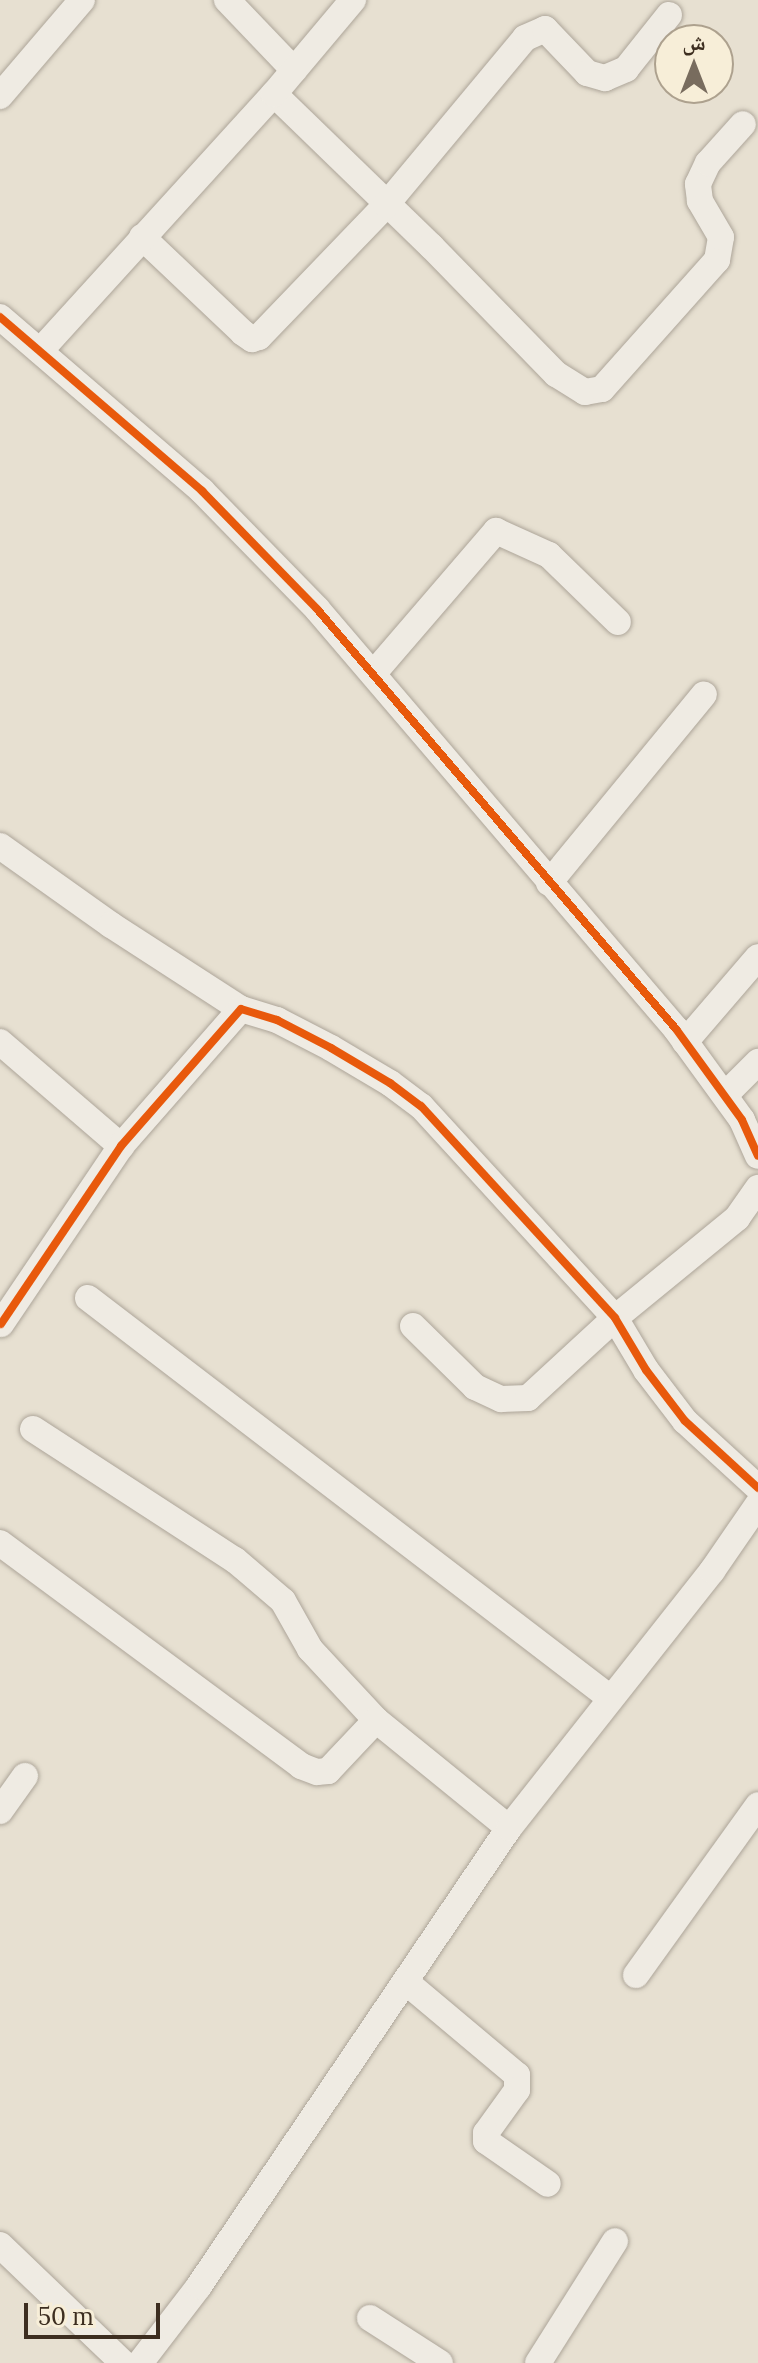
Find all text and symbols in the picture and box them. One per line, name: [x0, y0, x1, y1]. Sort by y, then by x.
north arrow: [654, 24, 734, 104]
text: ش: [682, 28, 706, 56]
scale bar: [28, 2287, 164, 2337]
text: 50 m: [38, 2301, 94, 2332]

